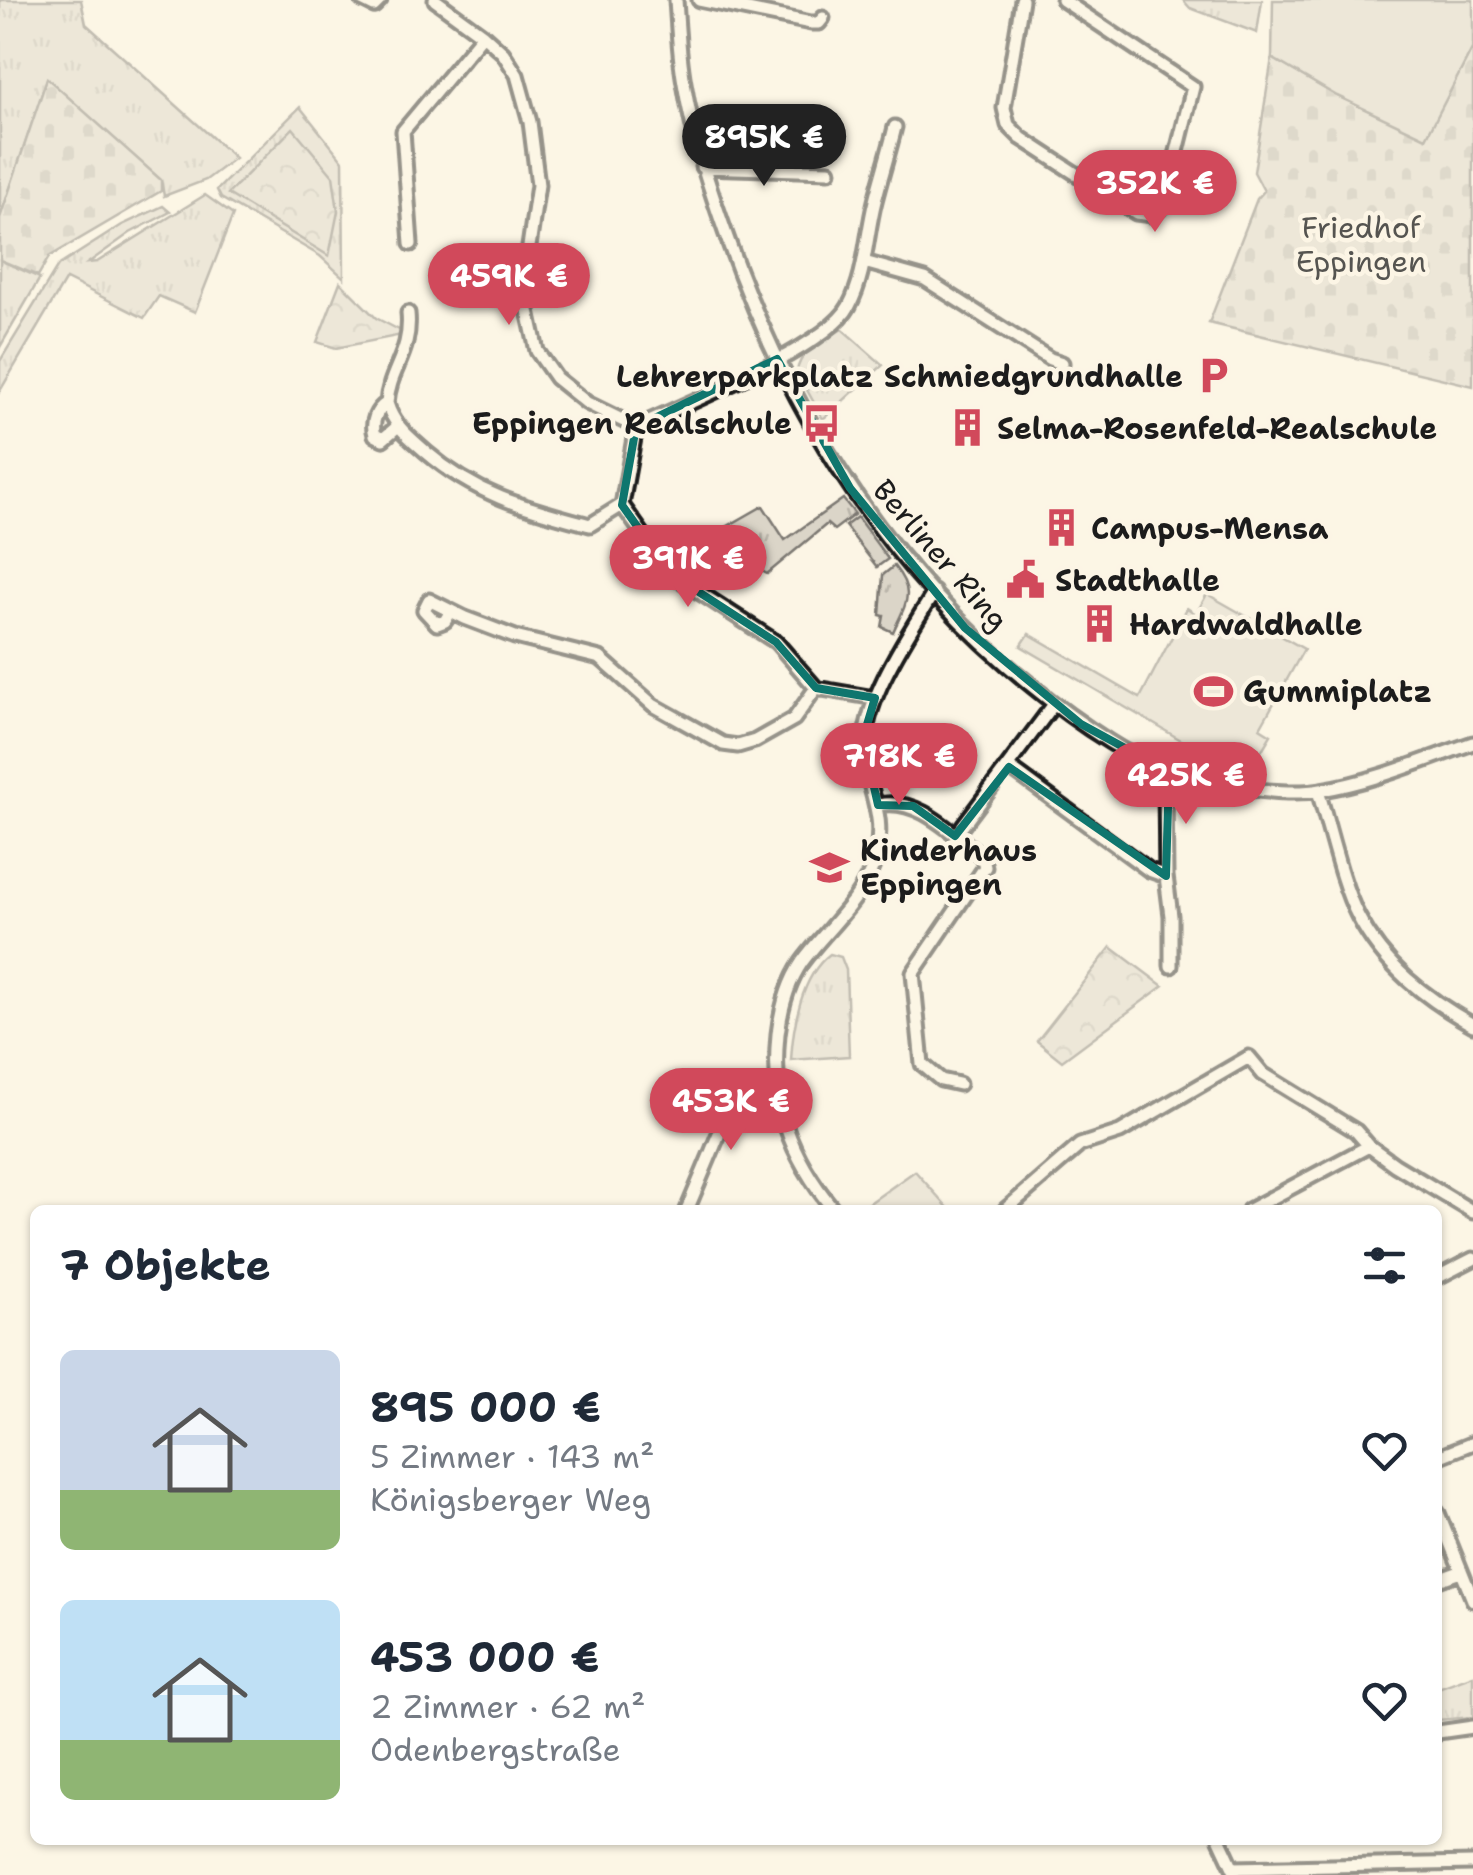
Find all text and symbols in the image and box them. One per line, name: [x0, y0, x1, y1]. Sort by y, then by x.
pin: 895K €: [683, 104, 845, 189]
text: 895K €: [704, 115, 824, 158]
pin: 352K €: [1074, 150, 1236, 235]
text: 352K €: [1096, 161, 1214, 204]
park label: Friedhof Eppingen: [1296, 207, 1426, 282]
pin: 459K €: [428, 243, 590, 328]
text: 459K €: [450, 254, 568, 297]
parking icon: Lehrerparkplatz Schmiedgrundhalle: [1192, 355, 1234, 397]
place label: Lehrerparkplatz Schmiedgrundhalle: [616, 356, 1183, 397]
bus stop icon: Eppingen Realschule: [801, 402, 843, 444]
place label: Eppingen Realschule: [472, 403, 792, 444]
building icon: Selma-Rosenfeld-Realschule: [946, 407, 988, 449]
place label: Selma-Rosenfeld-Realschule: [997, 408, 1437, 449]
street label: Berliner Ring: [864, 470, 1018, 640]
building icon: Campus-Mensa: [1040, 507, 1082, 549]
place label: Campus-Mensa: [1091, 508, 1329, 549]
pin: 391K €: [607, 525, 769, 610]
text: 391K €: [632, 536, 744, 579]
public building icon: Stadthalle: [1004, 559, 1046, 601]
place label: Stadthalle: [1055, 560, 1220, 601]
building icon: Hardwaldhalle: [1078, 603, 1120, 645]
place label: Hardwaldhalle: [1129, 604, 1363, 645]
sports icon: Gummiplatz: [1192, 670, 1234, 712]
place label: Gummiplatz: [1243, 671, 1432, 712]
pin: 718K €: [818, 723, 980, 808]
text: 718K €: [842, 734, 956, 777]
pin: 425K €: [1105, 742, 1267, 827]
text: 425K €: [1127, 753, 1245, 796]
place label: Kinderhaus Eppingen: [860, 830, 1037, 905]
school or university icon: Kinderhaus Eppingen: [809, 846, 851, 888]
pin: 453K €: [650, 1068, 812, 1153]
text: 453K €: [672, 1079, 790, 1122]
text: 7 Objekte: [60, 1237, 271, 1293]
icon: filters: [1357, 1238, 1412, 1293]
text: 895 000 €: [370, 1379, 601, 1435]
icon: home: [140, 1390, 260, 1510]
icon: heart: [1357, 1423, 1412, 1478]
text: 5 Zimmer · 143 m²: [370, 1435, 655, 1478]
text: Königsberger Weg: [370, 1478, 651, 1521]
text: 453 000 €: [370, 1629, 599, 1685]
icon: home: [140, 1640, 260, 1760]
icon: heart: [1357, 1673, 1412, 1728]
text: 2 Zimmer · 62 m²: [370, 1685, 646, 1728]
text: Odenbergstraße: [370, 1728, 621, 1771]

